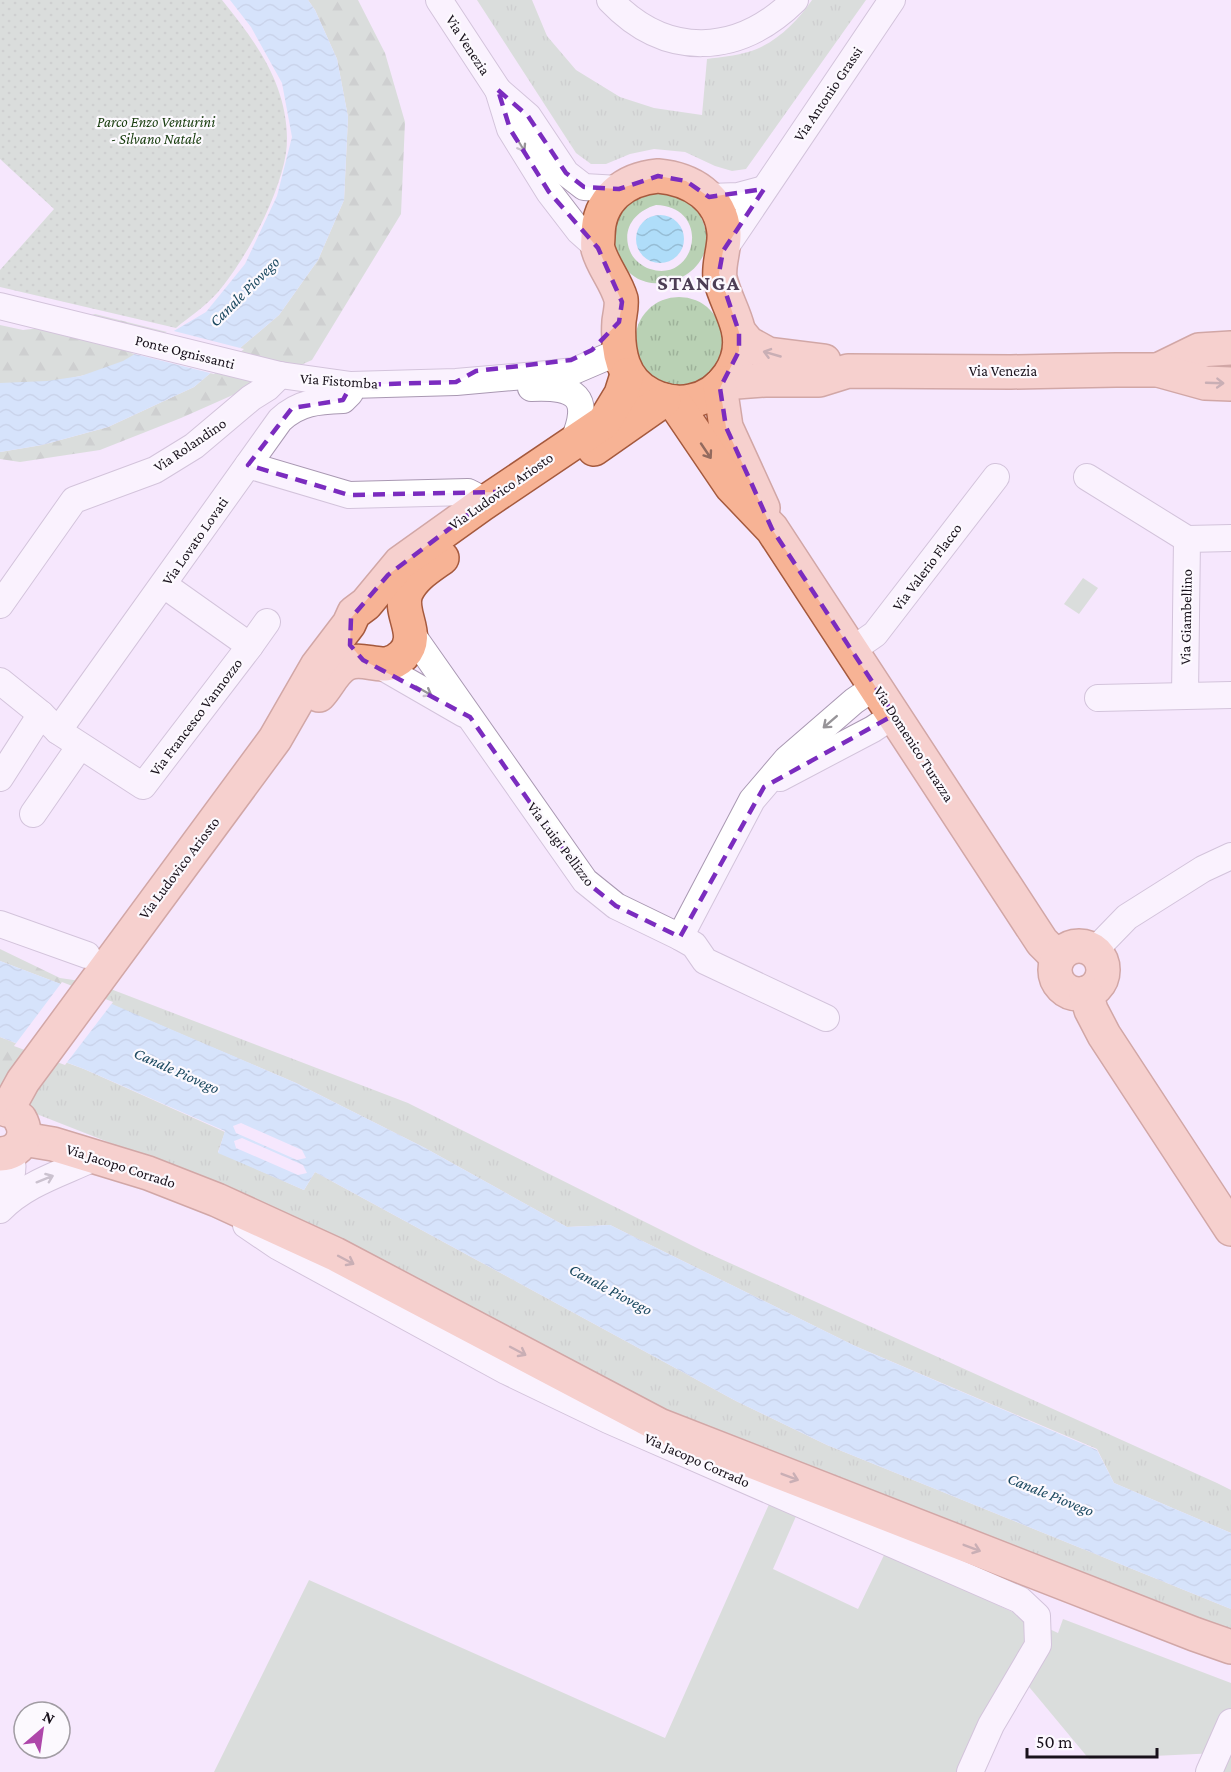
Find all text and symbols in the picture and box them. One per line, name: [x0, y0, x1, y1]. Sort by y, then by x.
street label: Via Venezia: [443, 12, 493, 78]
street label: Via Antonio Grassi: [791, 44, 866, 144]
park label: Parco Enzo Venturini - Silvano Natale: [97, 114, 216, 147]
one-way arrow: [514, 135, 526, 152]
water label: Canale Piovego: [206, 253, 283, 330]
district label: STANGA: [657, 271, 741, 295]
street label: Ponte Ognissanti: [133, 332, 236, 373]
one-way arrow: [763, 348, 782, 359]
street label: Via Venezia: [969, 363, 1037, 379]
street label: Via Fistomba: [299, 370, 379, 392]
one-way arrow: [1204, 378, 1224, 389]
street label: Via Rolandino: [151, 415, 229, 475]
one-way arrow: [700, 443, 712, 459]
street label: Via Ludovico Ariosto: [446, 449, 556, 533]
street label: Via Lovato Lovati: [159, 494, 231, 588]
street label: Via Valerio Flacco: [889, 520, 965, 614]
street label: Via Giambellino: [1177, 569, 1195, 665]
street label: Via Francesco Vannozzo: [147, 655, 245, 779]
street label: Via Domenico Turazza: [871, 683, 957, 805]
one-way arrow: [415, 686, 433, 697]
one-way arrow: [823, 715, 838, 729]
street label: Via Luigi Pellizzo: [523, 799, 598, 890]
street label: Via Ludovico Ariosto: [135, 814, 223, 922]
water label: Canale Piovego: [131, 1044, 222, 1098]
street label: Via Jacopo Corrado: [64, 1141, 178, 1192]
one-way arrow: [36, 1173, 54, 1184]
one-way arrow: [337, 1254, 354, 1266]
water label: Canale Piovego: [566, 1261, 655, 1319]
one-way arrow: [509, 1346, 527, 1357]
street label: Via Jacopo Corrado: [641, 1430, 752, 1491]
water label: Canale Piovego: [1005, 1469, 1096, 1520]
one-way arrow: [780, 1472, 799, 1483]
one-way arrow: [962, 1543, 981, 1554]
north arrow: [12, 1700, 72, 1760]
text: N: [40, 1707, 58, 1727]
scale bar: [1027, 1721, 1158, 1759]
text: 50 m: [1036, 1732, 1073, 1752]

